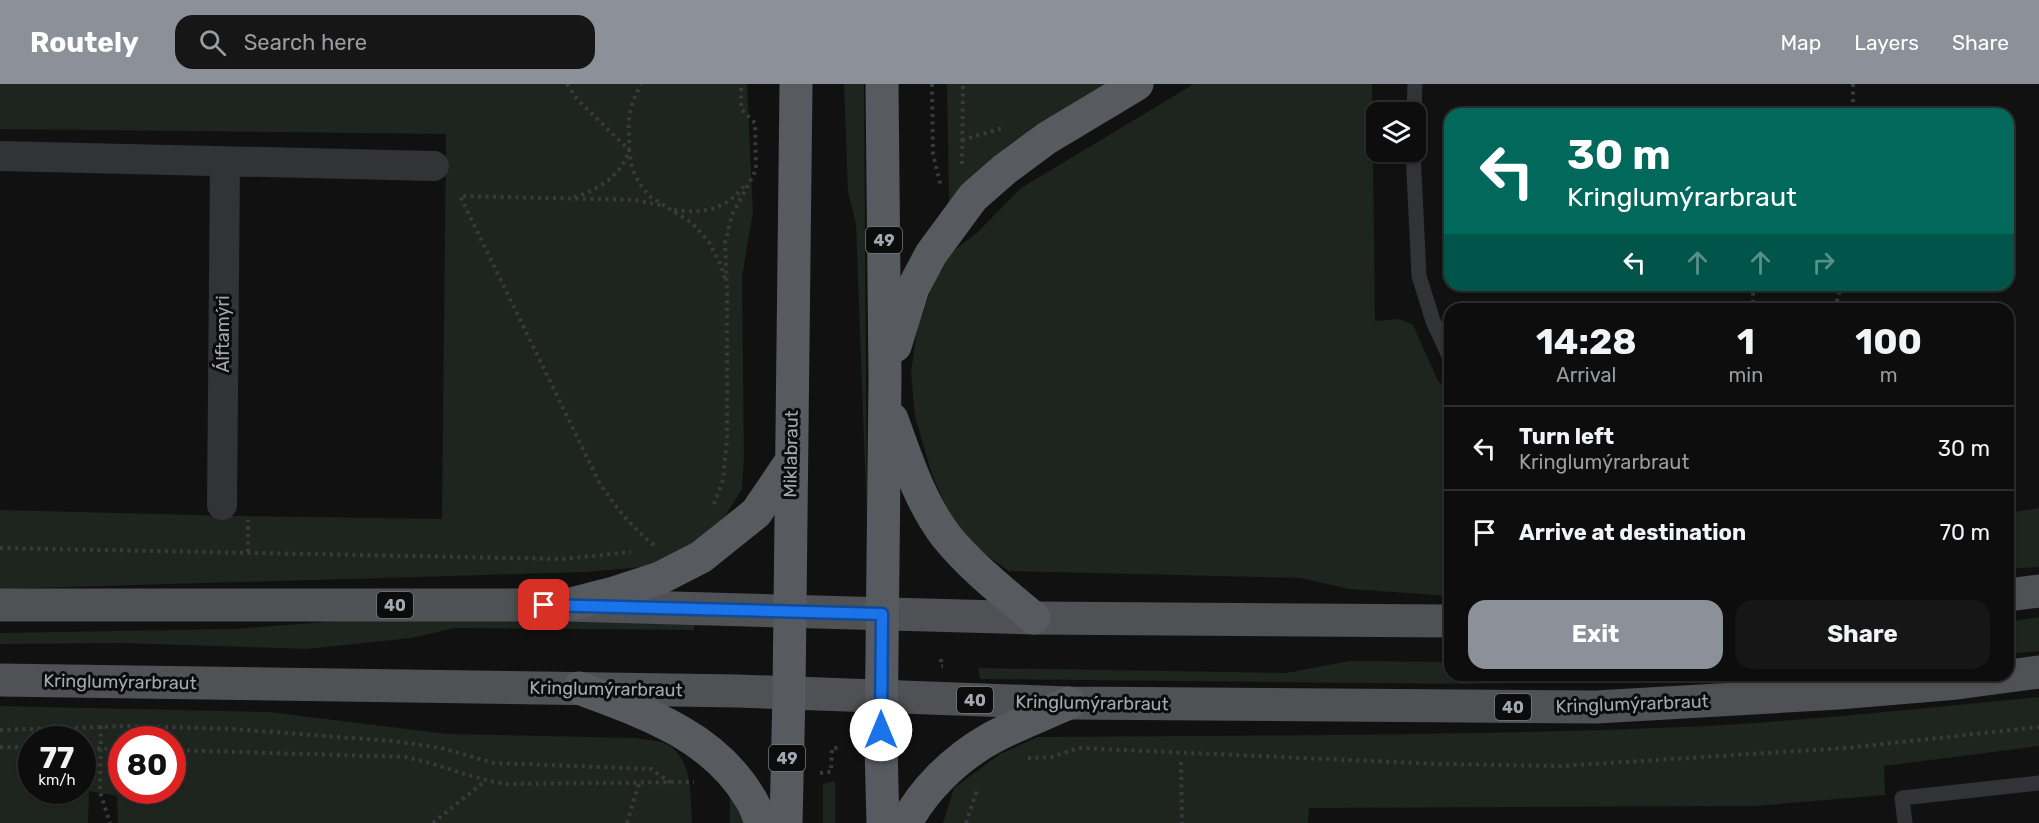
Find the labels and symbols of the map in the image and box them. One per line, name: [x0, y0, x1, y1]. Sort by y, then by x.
road number: 49: [866, 227, 902, 253]
street label: Álftamýri: [212, 295, 234, 373]
street label: Miklabraut: [779, 410, 803, 498]
pin: [518, 579, 569, 630]
road number: 40: [377, 592, 413, 618]
street label: Kringlumýrarbraut: [43, 670, 197, 694]
street label: Kringlumýrarbraut: [529, 677, 683, 701]
road number: 40: [957, 687, 993, 713]
street label: Kringlumýrarbraut: [1555, 690, 1709, 718]
street label: Kringlumýrarbraut: [1015, 691, 1169, 715]
road number: 40: [1495, 694, 1531, 720]
position arrow: [849, 698, 913, 762]
speed limit sign: 80: [108, 726, 186, 804]
road number: 49: [769, 745, 805, 771]

